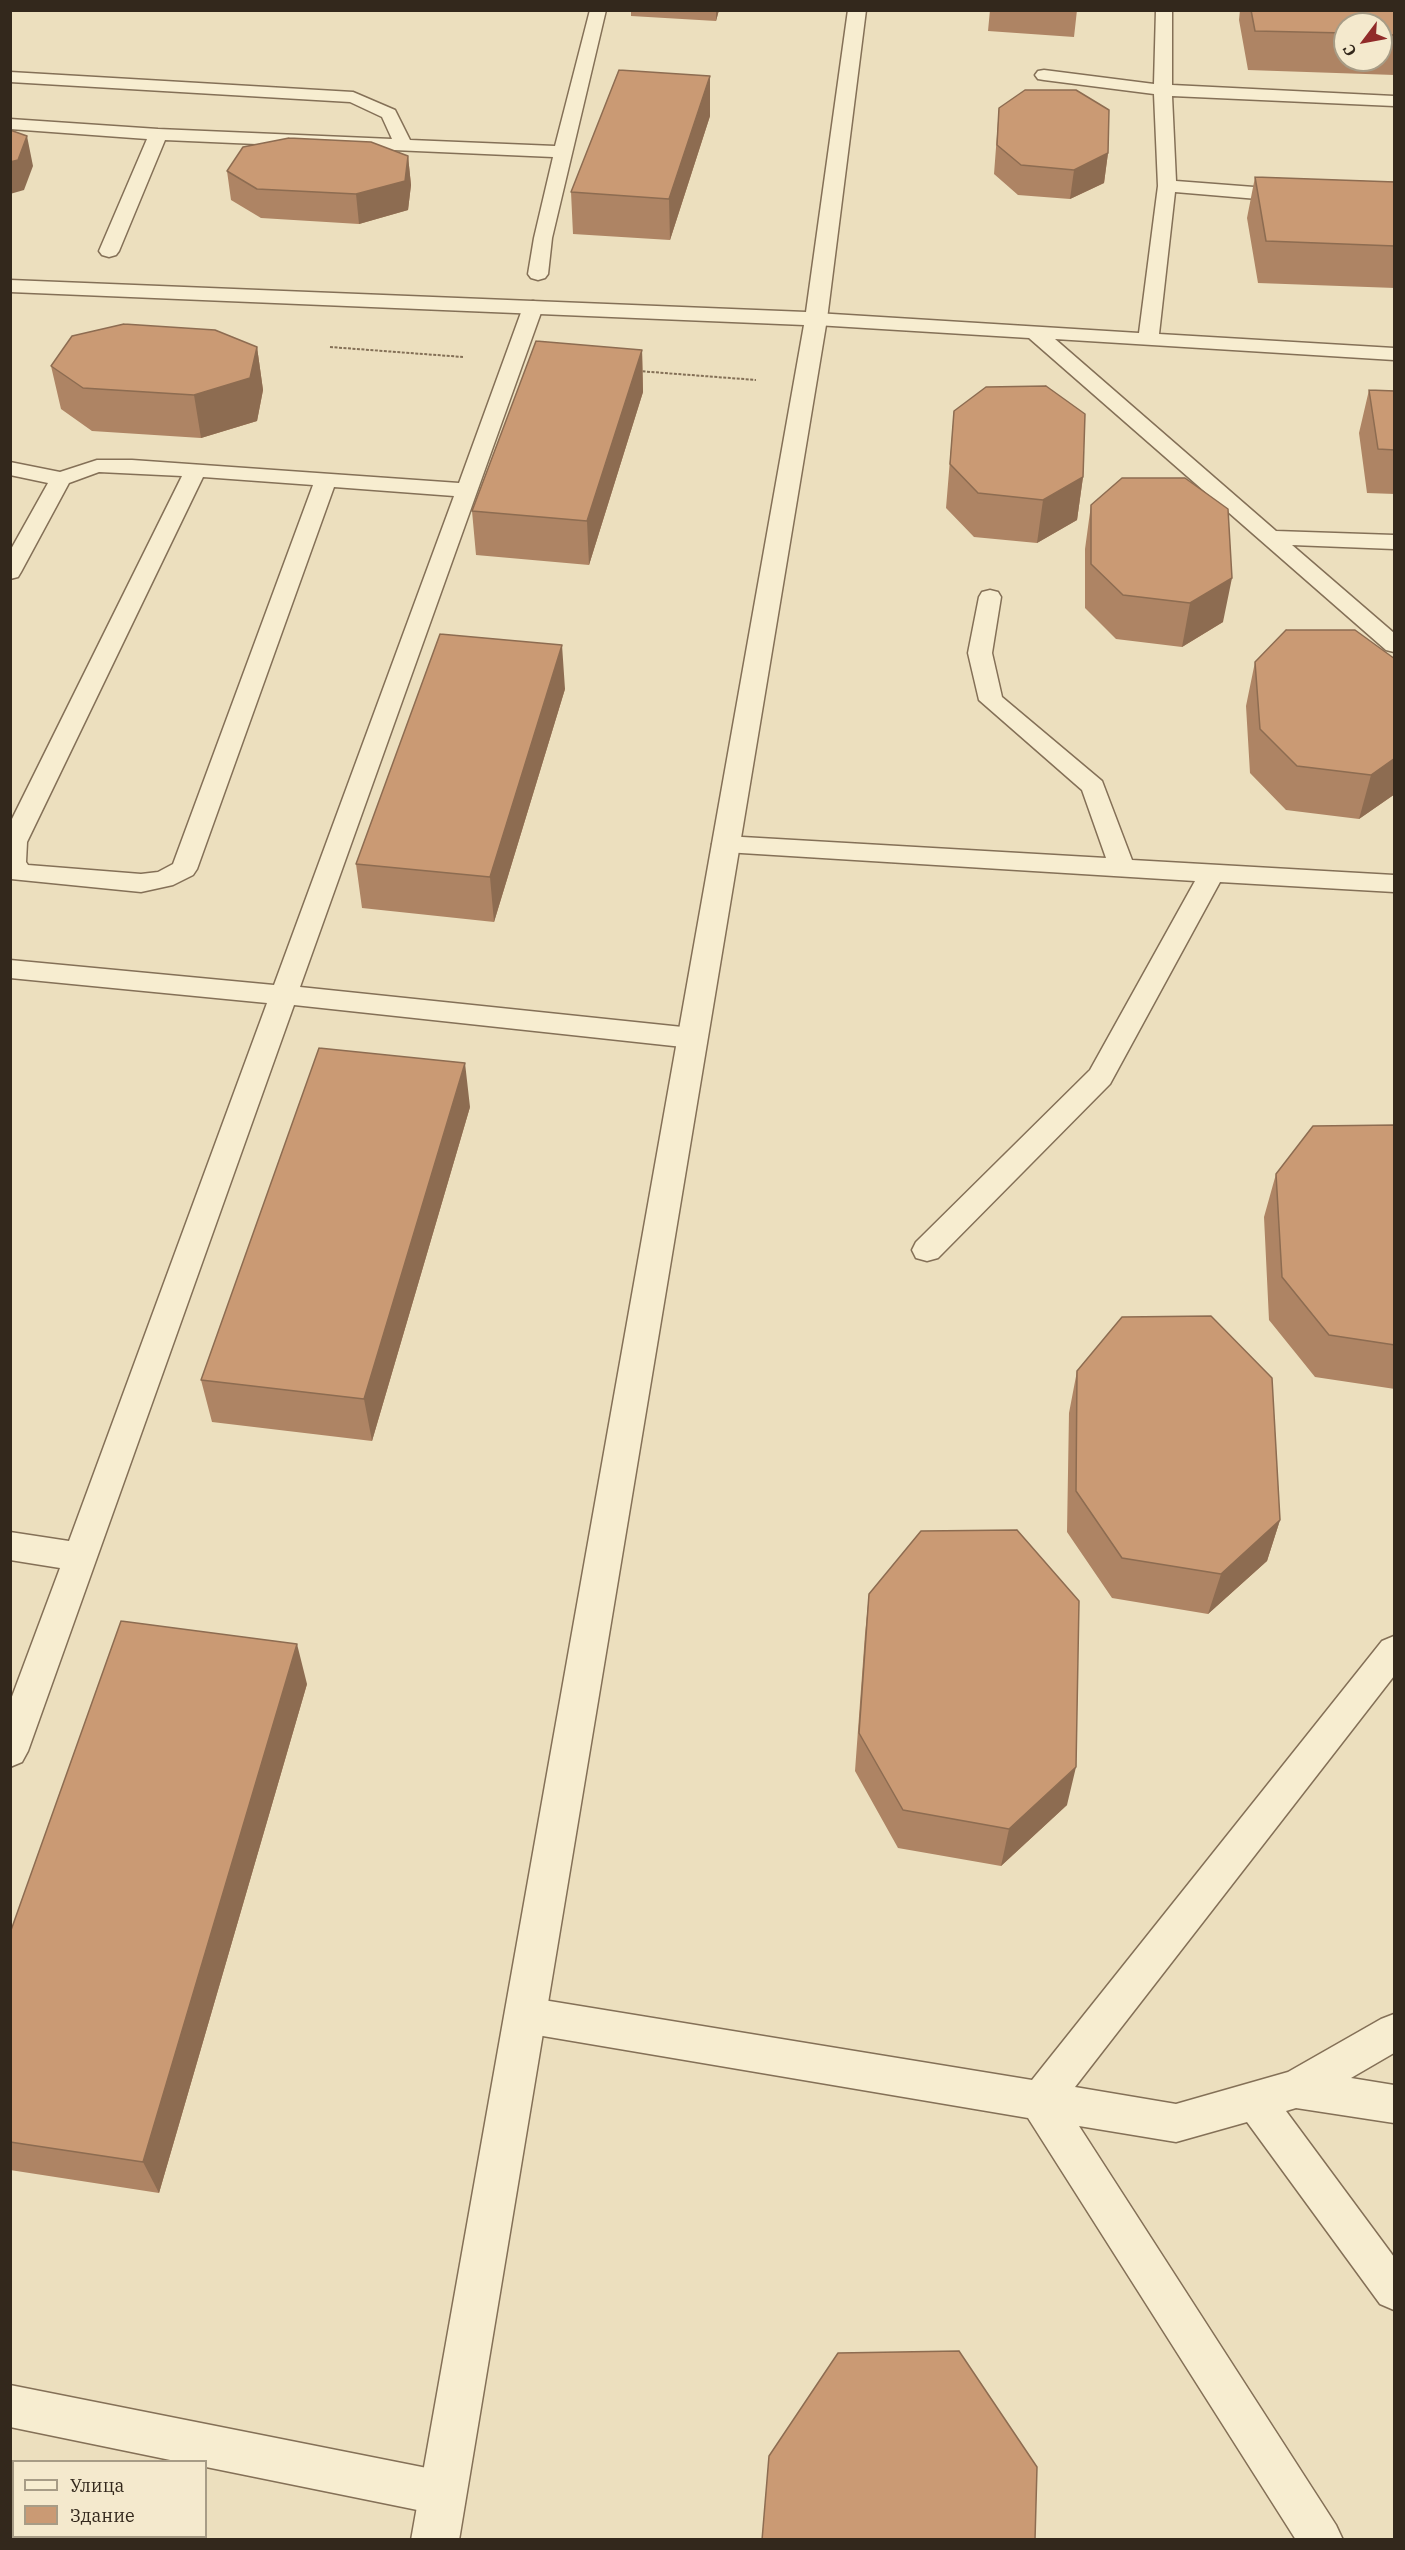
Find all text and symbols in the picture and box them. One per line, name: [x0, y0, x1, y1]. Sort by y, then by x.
north arrow: [1333, 12, 1393, 72]
text: С: [1338, 41, 1361, 60]
legend: [12, 2460, 207, 2538]
text: Улица: [70, 2474, 124, 2497]
text: Здание: [70, 2504, 135, 2527]

